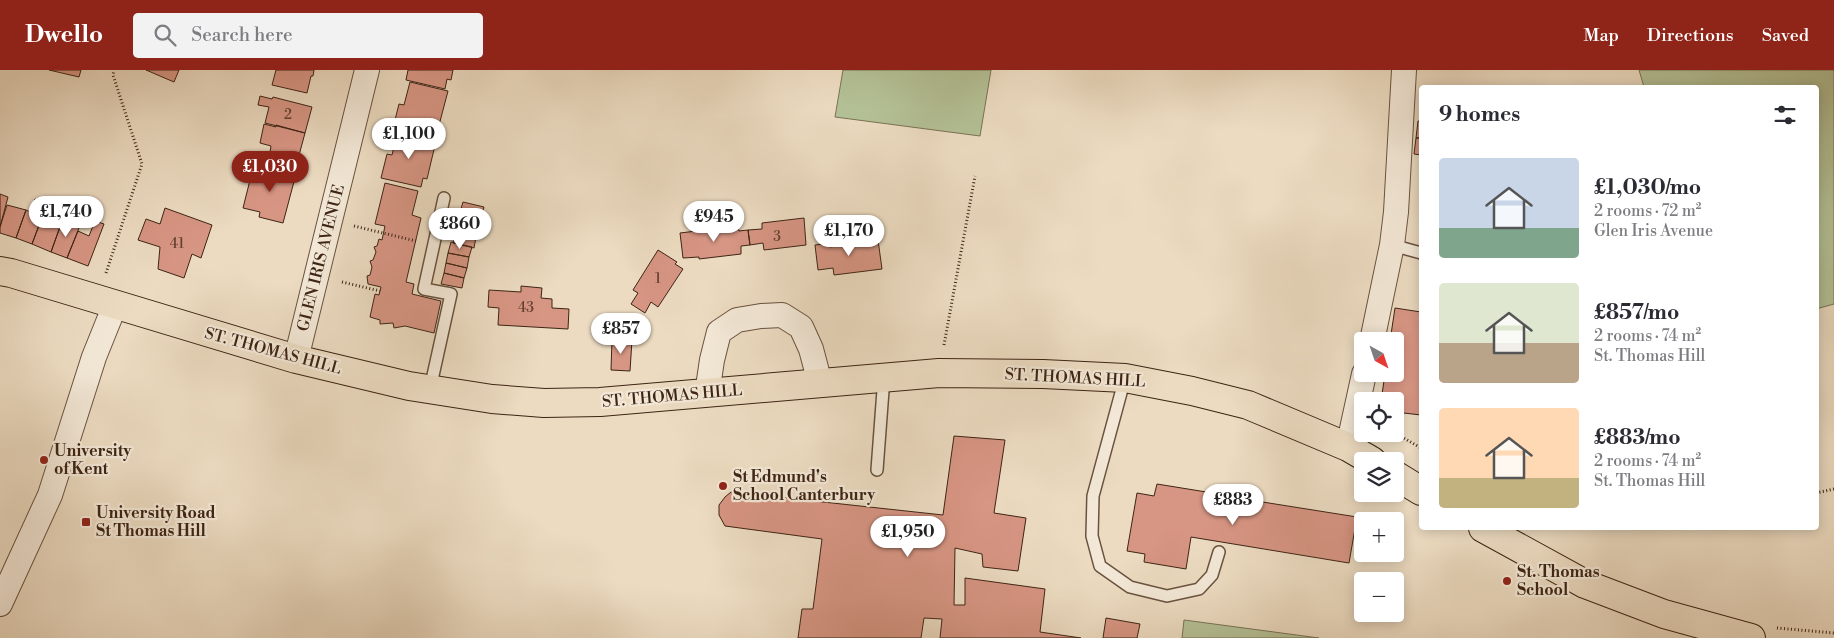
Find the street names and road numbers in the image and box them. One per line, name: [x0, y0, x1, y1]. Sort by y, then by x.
street label: GLEN IRIS AVENUE: [293, 182, 349, 334]
street label: ST. THOMAS HILL: [202, 323, 344, 379]
street label: ST. THOMAS HILL: [1004, 364, 1146, 392]
street label: ST. THOMAS HILL: [601, 380, 743, 412]

